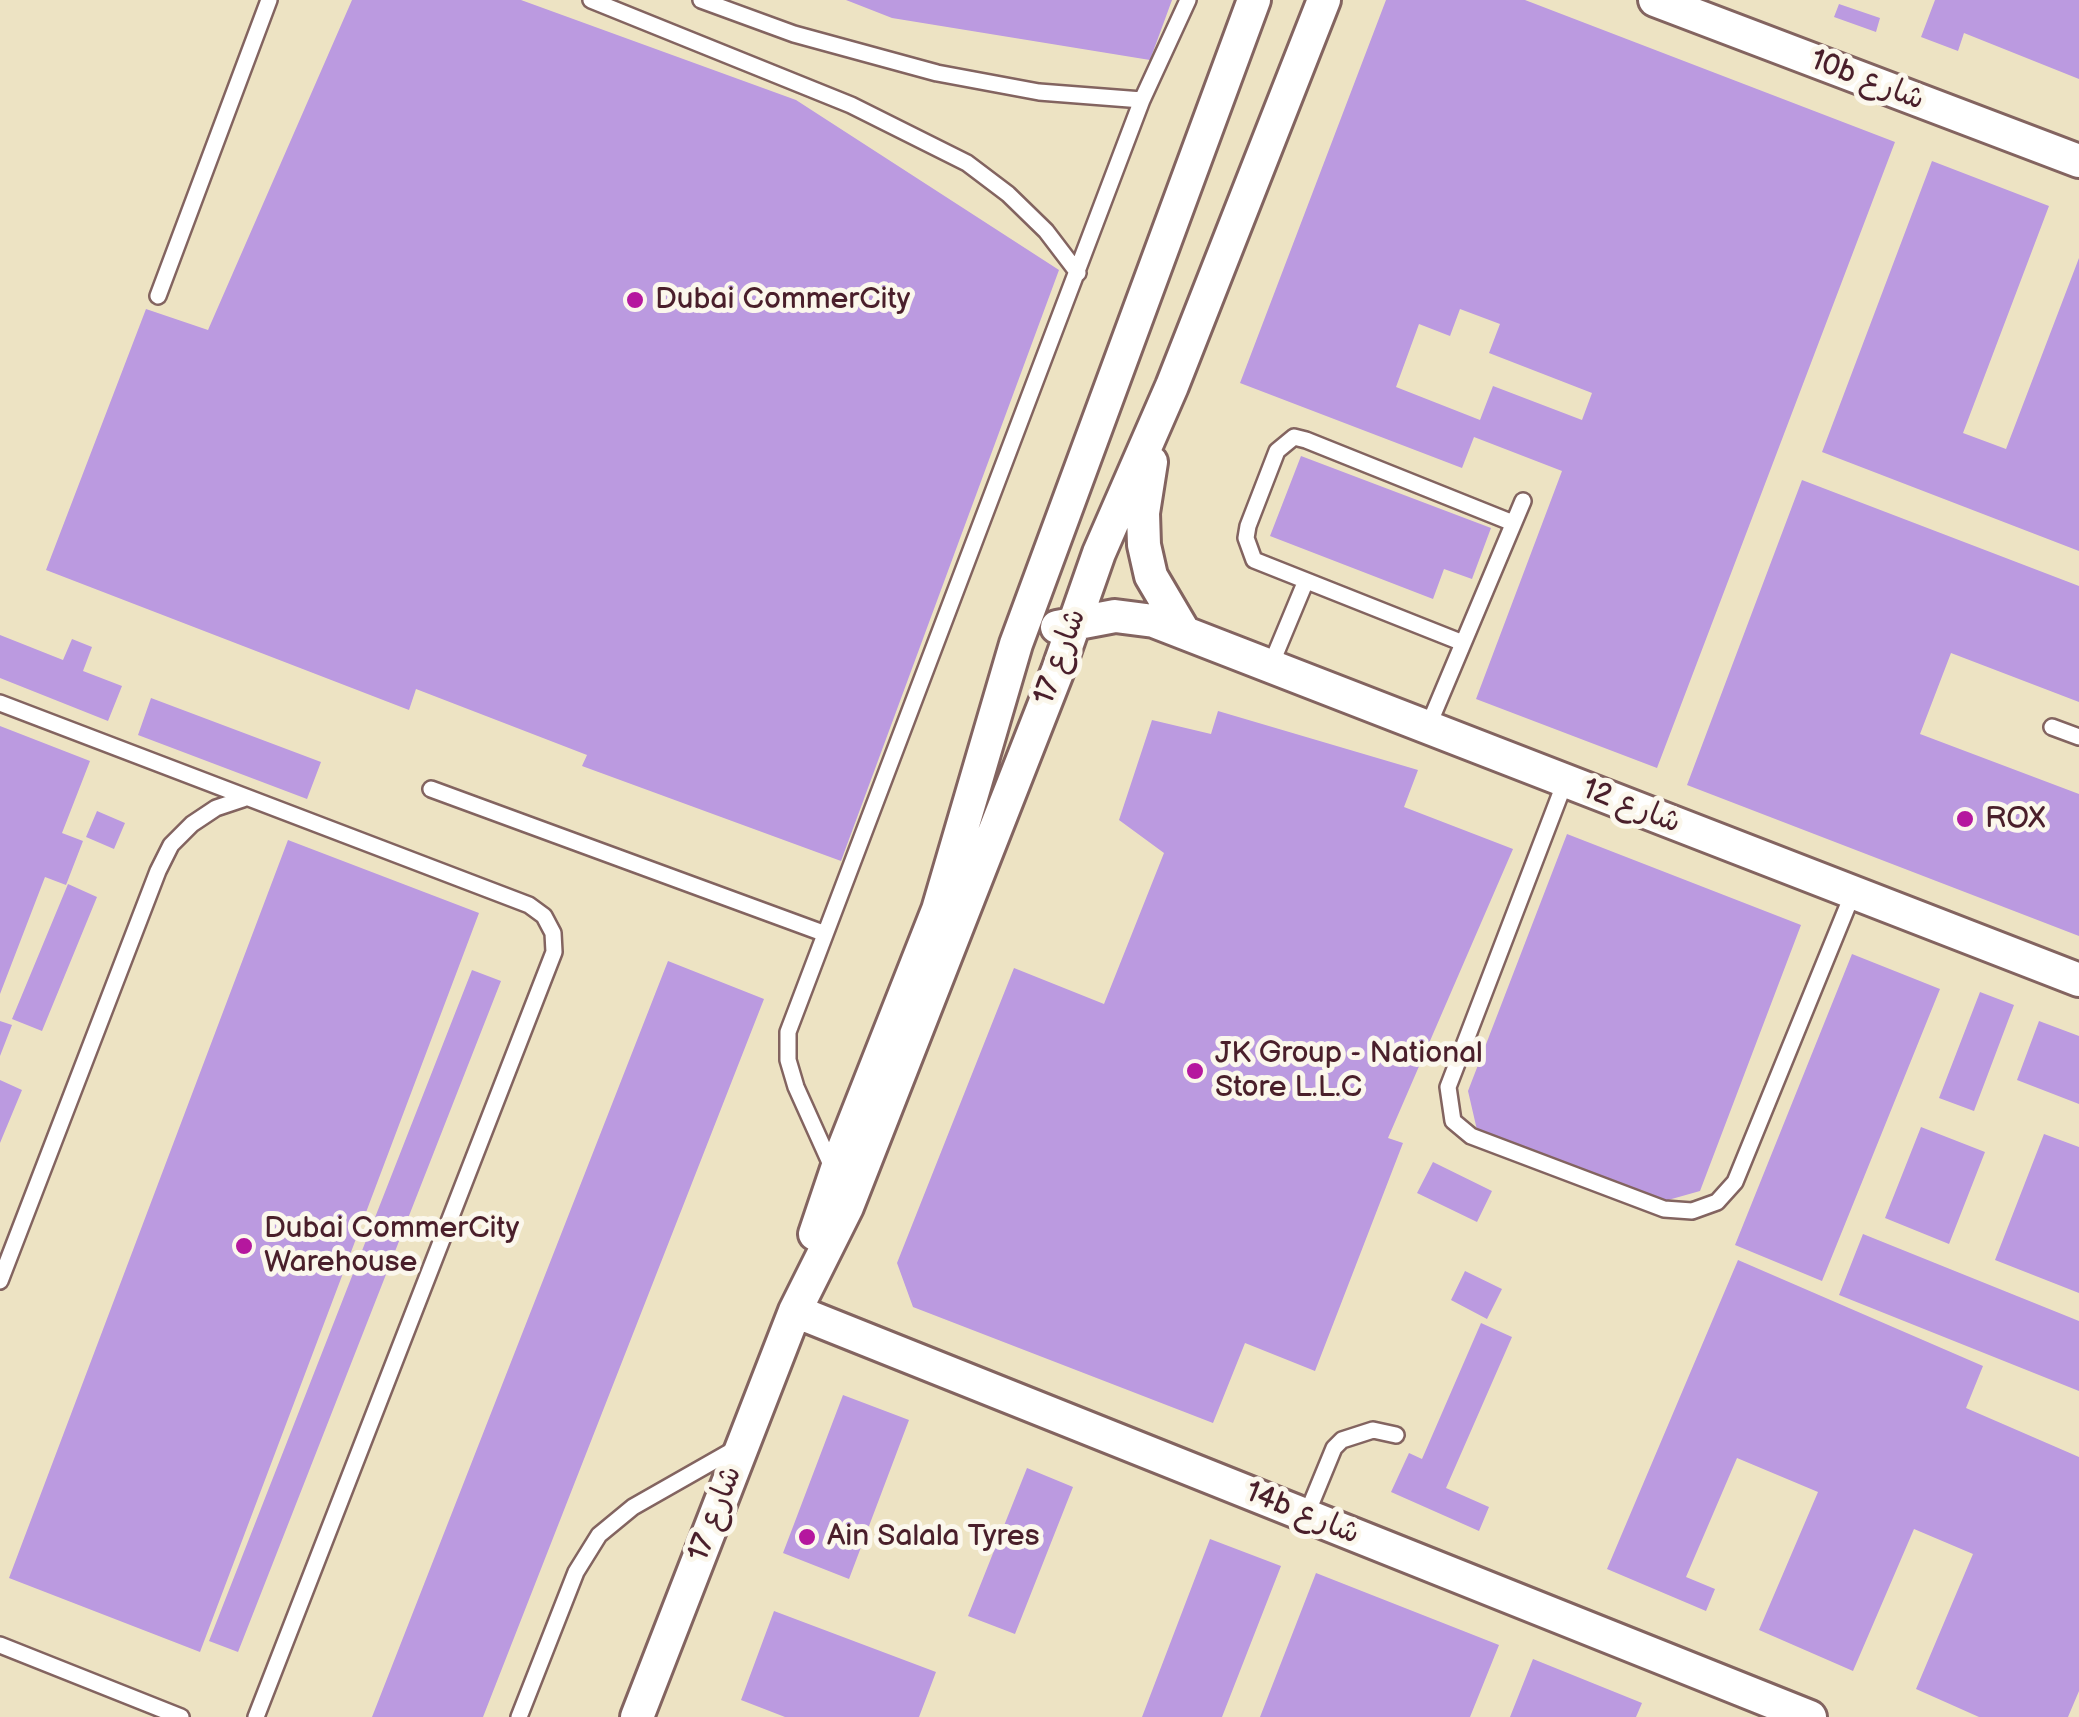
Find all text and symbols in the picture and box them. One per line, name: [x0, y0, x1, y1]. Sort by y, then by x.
street label: 10b شارع: [1805, 43, 1929, 119]
place label: Dubai CommerCity: [655, 282, 910, 318]
marker: Dubai CommerCity: [624, 289, 646, 311]
street label: شارع 17: [1027, 604, 1095, 710]
street label: شارع 12: [1577, 772, 1685, 842]
place label: ROX: [1985, 801, 2045, 837]
marker: ROX: [1954, 808, 1976, 830]
place label: JK Group - National Store L.L.C: [1215, 1036, 1483, 1106]
marker: JK Group - National Store L.L.C: [1184, 1060, 1206, 1082]
place label: Dubai CommerCity Warehouse: [264, 1211, 519, 1282]
marker: Dubai CommerCity Warehouse: [233, 1235, 255, 1257]
street label: شارع 17: [681, 1461, 751, 1567]
street label: 14b شارع: [1240, 1475, 1364, 1553]
place label: Ain Salala Tyres: [827, 1519, 1039, 1555]
marker: Ain Salala Tyres: [796, 1526, 818, 1548]

